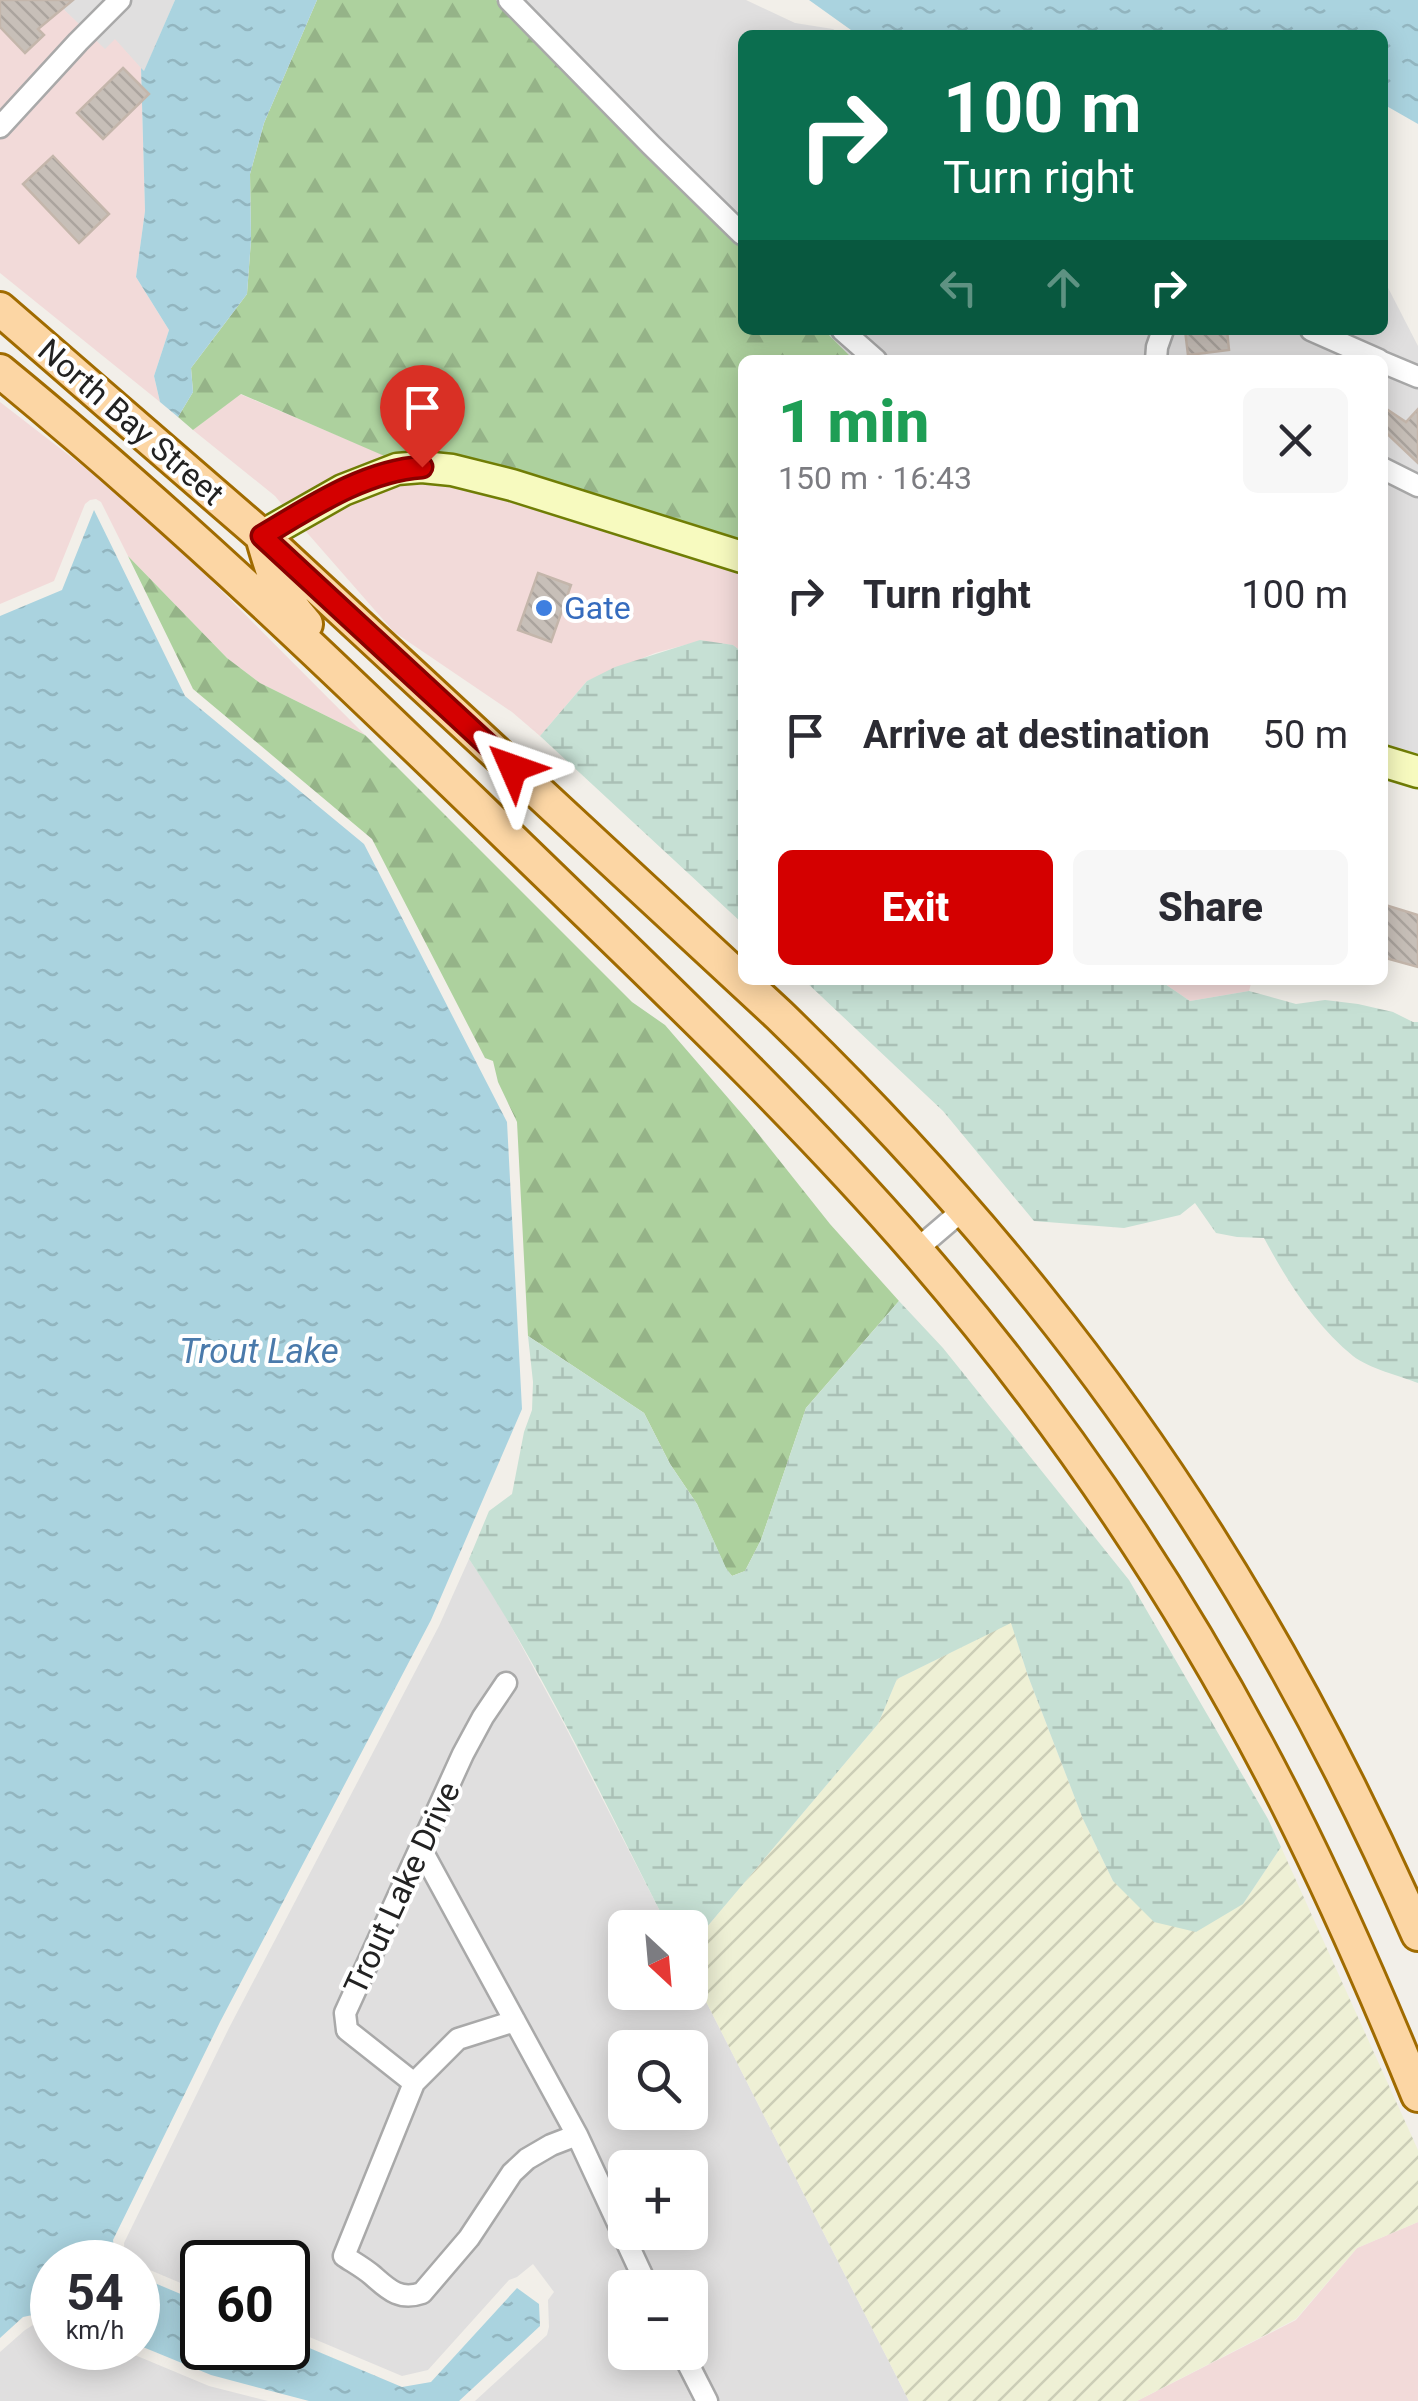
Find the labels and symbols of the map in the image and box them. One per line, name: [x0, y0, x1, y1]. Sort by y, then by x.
street label: North Bay Street: [30, 331, 232, 513]
pin: [380, 365, 465, 468]
place label: Gate: [564, 589, 631, 627]
marker: Gate: [533, 597, 555, 619]
position arrow: [461, 716, 565, 820]
water label: Trout Lake: [179, 1331, 339, 1372]
street label: Trout Lake Drive: [336, 1776, 468, 2000]
north arrow: [608, 1910, 708, 2010]
speed limit sign: 60: [180, 2240, 310, 2370]

